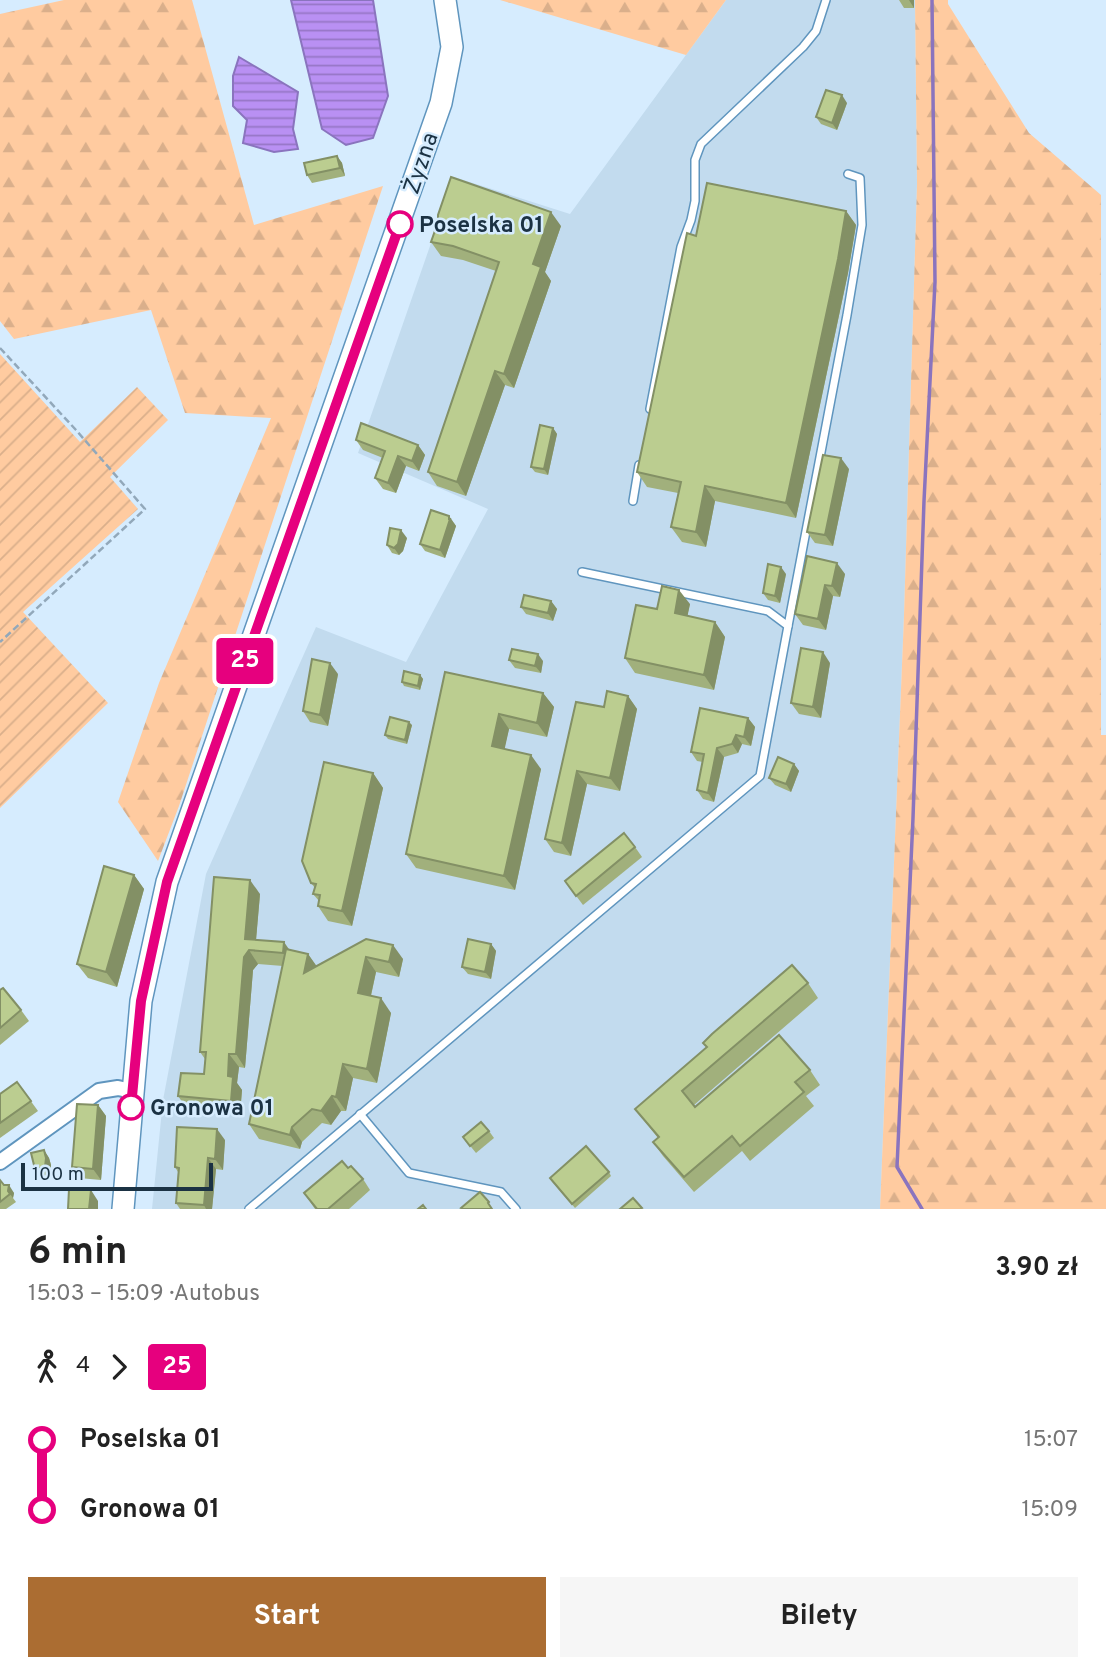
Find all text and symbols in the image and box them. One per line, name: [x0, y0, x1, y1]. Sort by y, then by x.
street label: Żyzna: [397, 129, 446, 199]
marker: Poselska 01: [387, 211, 413, 237]
place label: Poselska 01: [419, 212, 544, 241]
line badge: 25: [214, 638, 276, 684]
text: 25: [230, 646, 260, 676]
marker: Gronowa 01: [118, 1094, 144, 1120]
place label: Gronowa 01: [150, 1095, 274, 1124]
scale bar: [21, 1160, 214, 1192]
text: 100 m: [32, 1163, 84, 1187]
text: 6 min: [28, 1229, 127, 1278]
text: 3.90 zł: [995, 1252, 1078, 1285]
text: 15:03 – 15:09 · Autobus: [28, 1280, 260, 1309]
icon: walk: [28, 1348, 66, 1386]
icon: forward: [100, 1348, 138, 1386]
text: 4: [76, 1352, 90, 1381]
text: 25: [162, 1352, 192, 1382]
text: Poselska 01: [80, 1424, 221, 1457]
text: 15:07: [1024, 1426, 1078, 1455]
text: Gronowa 01: [80, 1494, 220, 1527]
text: 15:09: [1021, 1496, 1078, 1525]
button: Start: [28, 1577, 546, 1657]
button: Bilety: [560, 1577, 1078, 1657]

